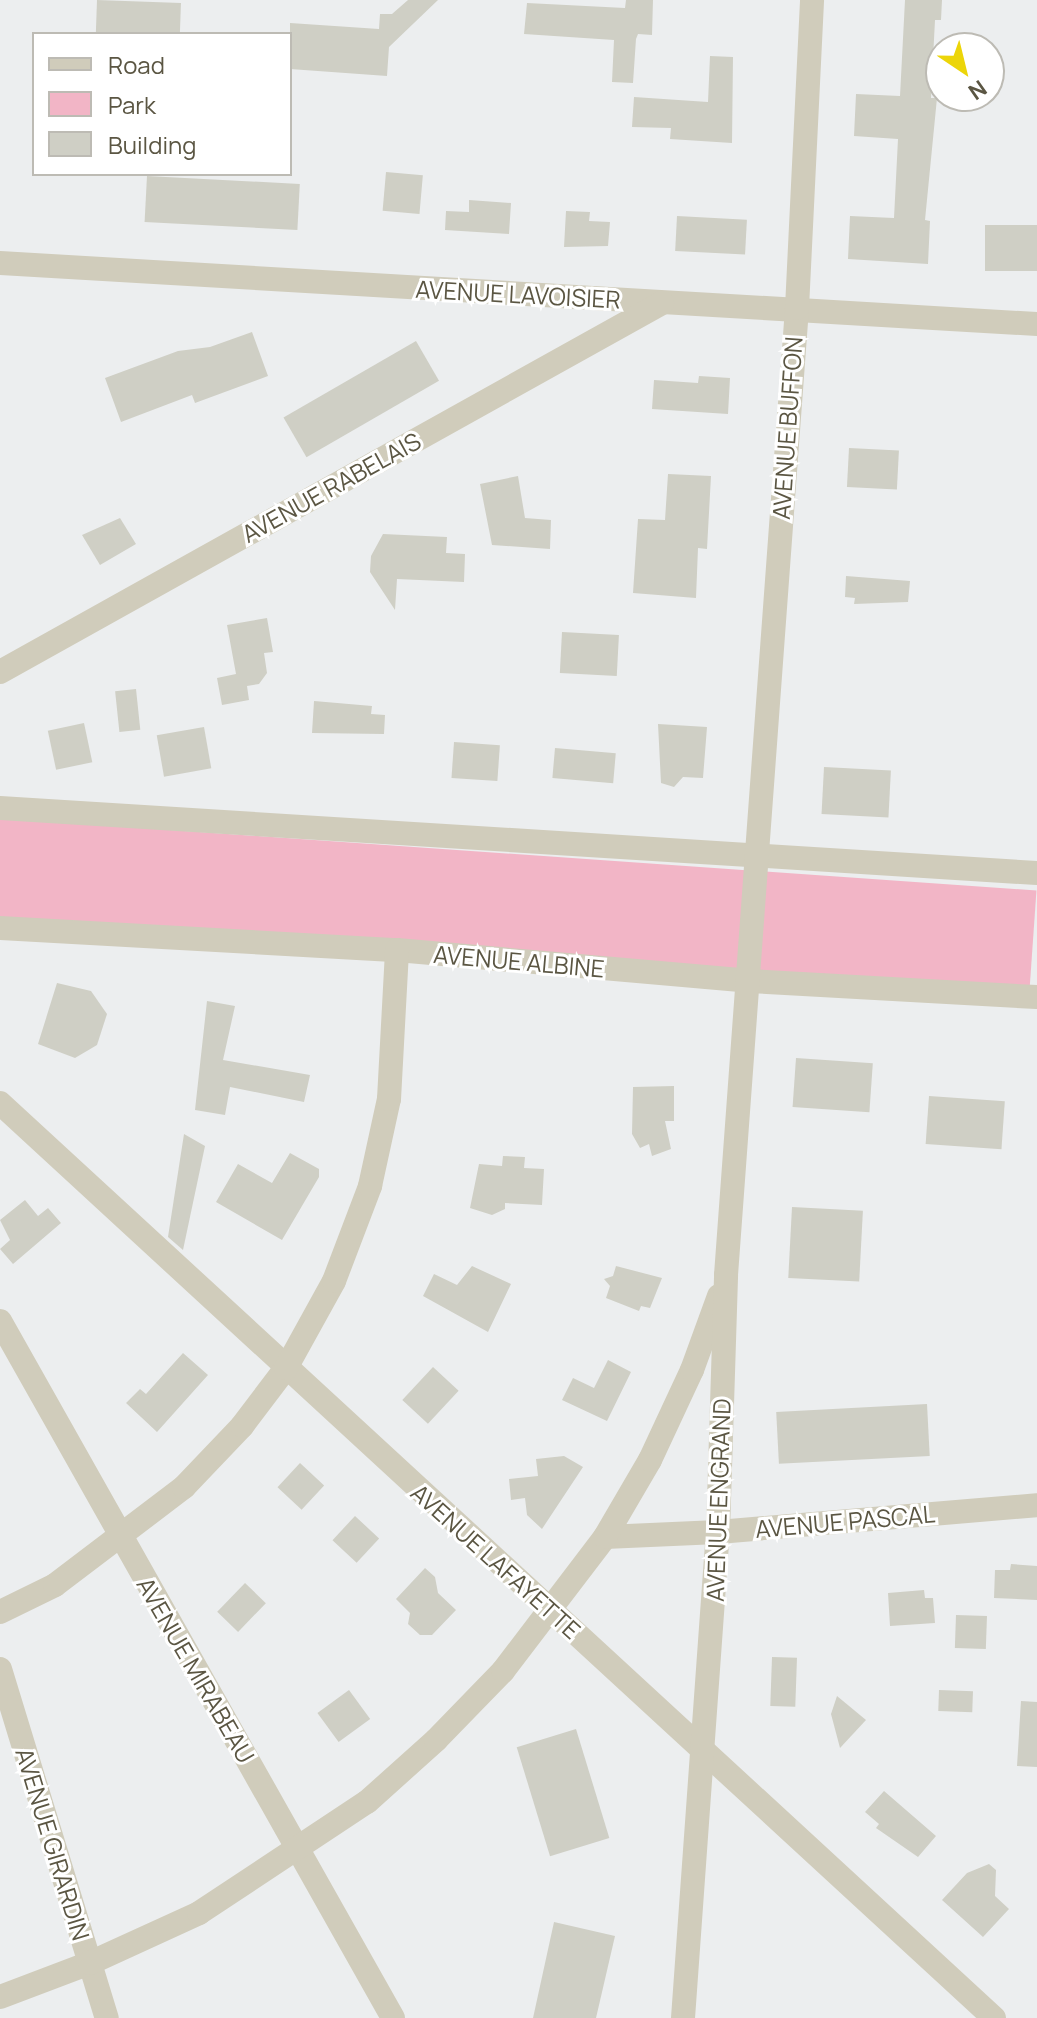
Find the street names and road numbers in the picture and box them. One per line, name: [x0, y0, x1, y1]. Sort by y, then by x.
street label: AVENUE LAVOISIER: [415, 274, 621, 314]
street label: AVENUE BUFFON: [766, 336, 808, 520]
street label: AVENUE RABELAIS: [237, 426, 425, 548]
street label: AVENUE ALBINE: [432, 939, 606, 983]
street label: AVENUE ENGRAND: [700, 1398, 736, 1602]
street label: AVENUE LAFAYETTE: [406, 1478, 586, 1644]
street label: AVENUE PASCAL: [754, 1499, 936, 1543]
street label: AVENUE MIRABEAU: [131, 1572, 261, 1768]
street label: AVENUE GIRARDIN: [10, 1744, 96, 1944]

